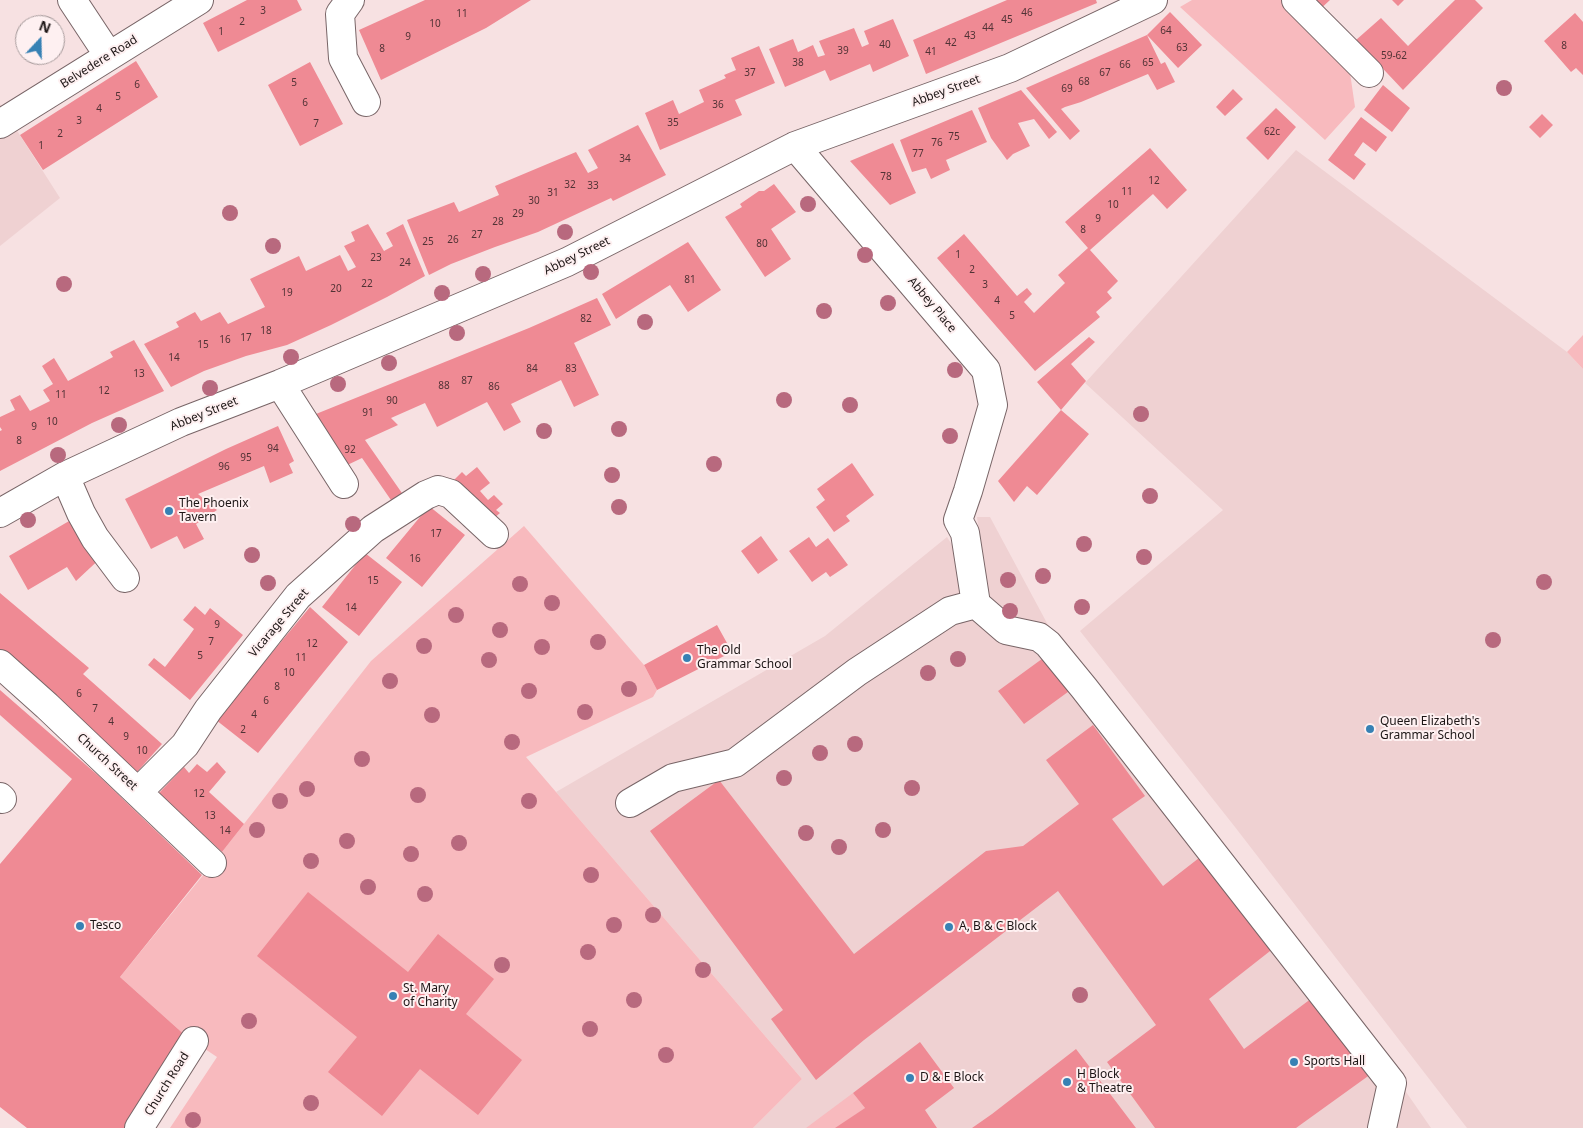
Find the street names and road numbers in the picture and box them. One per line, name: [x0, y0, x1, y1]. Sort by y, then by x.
street label: Belvedere Road: [58, 33, 140, 91]
street label: Abbey Street: [910, 72, 982, 110]
street label: Abbey Street: [542, 234, 612, 278]
street label: Abbey Place: [905, 274, 959, 336]
street label: Abbey Street: [168, 394, 240, 434]
street label: Vicarage Street: [246, 586, 312, 660]
street label: Church Street: [74, 731, 140, 793]
street label: Church Road: [142, 1050, 192, 1118]

